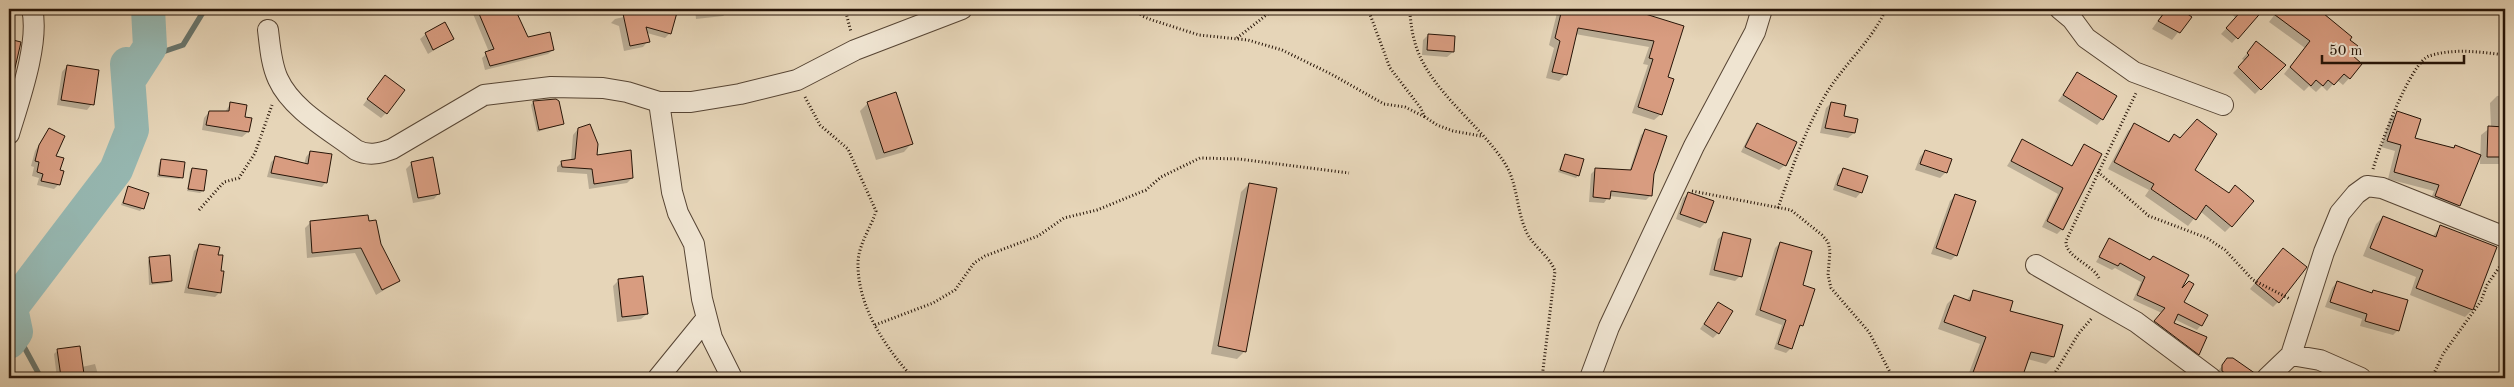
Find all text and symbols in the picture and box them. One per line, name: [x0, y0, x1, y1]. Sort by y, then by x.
scale bar: [2322, 32, 2464, 64]
text: 50 m: [2329, 44, 2363, 59]

